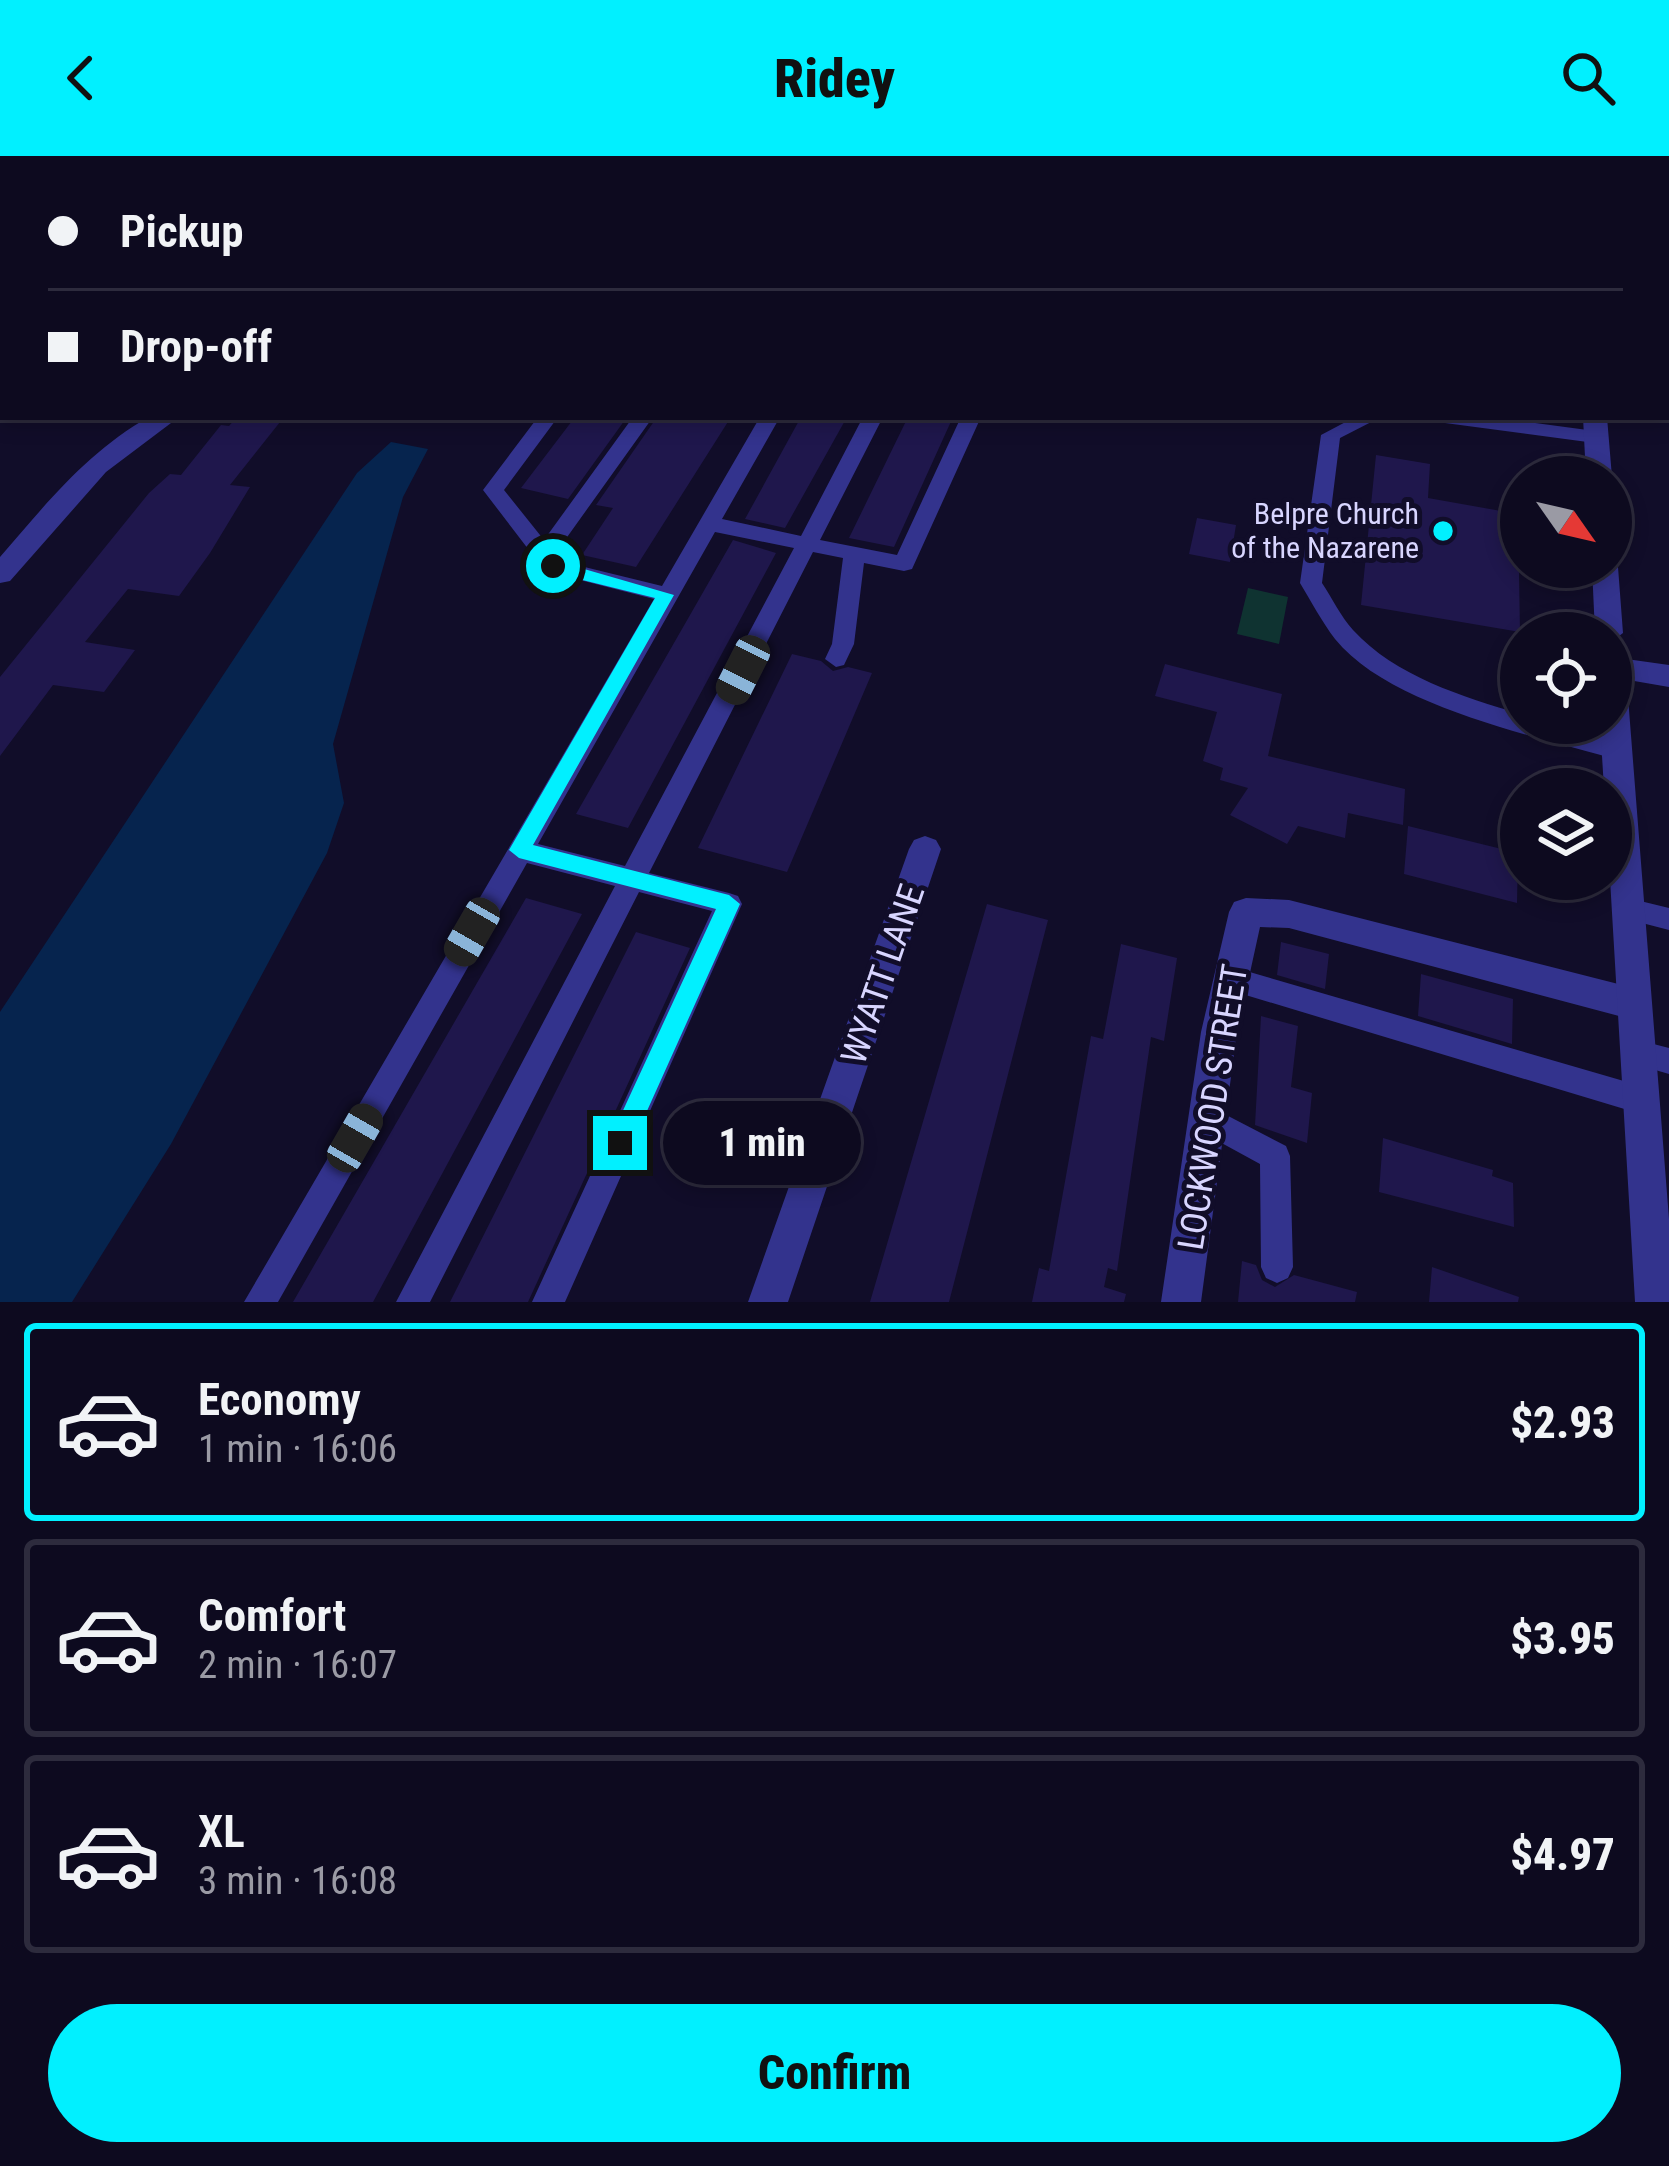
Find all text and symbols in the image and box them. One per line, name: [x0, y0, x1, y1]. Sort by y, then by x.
icon: back: [48, 45, 114, 111]
icon: search: [1555, 45, 1621, 111]
text: Ridey: [774, 47, 895, 110]
text: Pickup: [120, 205, 244, 258]
text: Drop-off: [120, 320, 272, 373]
north arrow: [1500, 456, 1632, 588]
map controls: [1500, 456, 1632, 900]
place label: Belpre Church of the Nazarene: [1231, 496, 1419, 565]
marker: Belpre Church of the Nazarene: [1430, 518, 1456, 544]
route start: [526, 539, 580, 593]
button: locate: [1500, 612, 1632, 744]
car: [711, 630, 775, 710]
button: layers: [1500, 768, 1632, 900]
street label: WYATT LANE: [833, 879, 933, 1070]
car: [438, 892, 506, 972]
street label: LOCKWOOD STREET: [1170, 961, 1256, 1253]
car: [321, 1098, 389, 1178]
callout: 1 min: [662, 1101, 860, 1185]
route end: [593, 1116, 647, 1170]
text: 1 min: [719, 1120, 805, 1166]
icon: car: [54, 1368, 162, 1476]
text: Economy: [198, 1373, 361, 1426]
text: $2.93: [1510, 1396, 1615, 1449]
text: 1 min · 16:06: [198, 1426, 397, 1472]
icon: car: [54, 1584, 162, 1692]
text: Comfort: [198, 1589, 346, 1642]
text: $3.95: [1510, 1612, 1615, 1665]
text: 2 min · 16:07: [198, 1642, 397, 1688]
icon: car: [54, 1800, 162, 1908]
text: XL: [198, 1805, 245, 1858]
text: $4.97: [1510, 1828, 1615, 1881]
text: 3 min · 16:08: [198, 1858, 397, 1904]
button: Confirm: [48, 2004, 1621, 2142]

